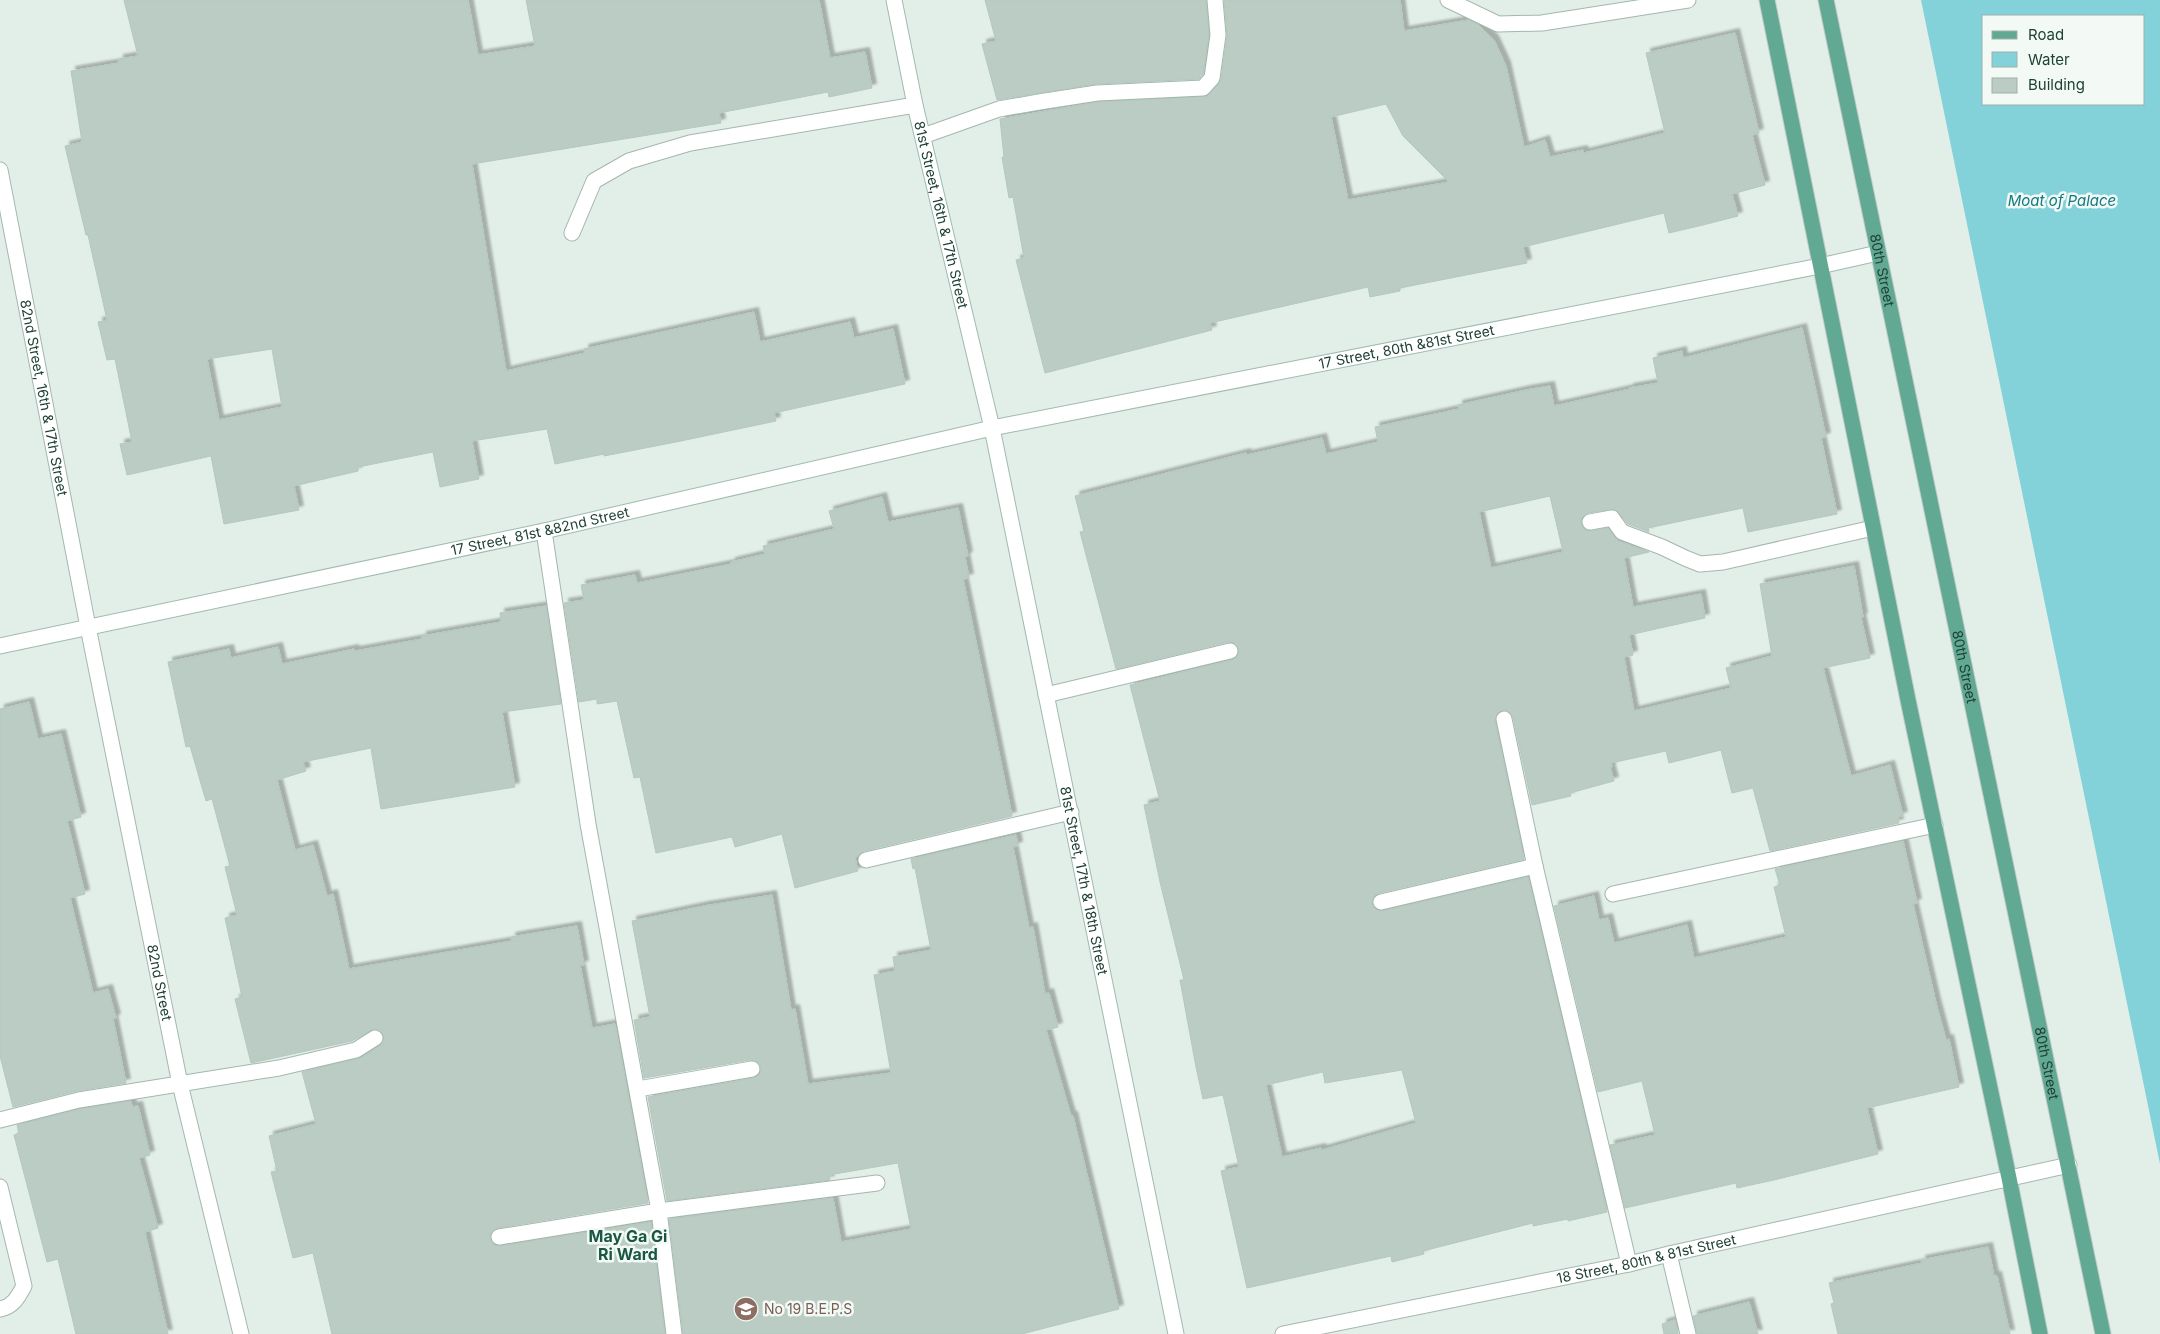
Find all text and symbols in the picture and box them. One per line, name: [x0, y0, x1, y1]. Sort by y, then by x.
legend: [1982, 15, 2145, 105]
text: Road: [2028, 25, 2064, 44]
text: Water: [2028, 50, 2070, 69]
text: Building: [2028, 75, 2085, 94]
street label: 81st Street, 16th & 17th Street: [911, 119, 972, 310]
water label: Moat of Palace: [2008, 191, 2116, 210]
street label: 80th Street: [1867, 232, 1899, 309]
street label: 82nd Street, 16th & 17th Street: [17, 298, 72, 498]
street label: 17 Street, 80th &81st Street: [1317, 321, 1496, 372]
street label: 17 Street, 81st &82nd Street: [449, 503, 631, 558]
street label: 80th Street: [1949, 629, 1981, 705]
street label: 81st Street, 17th & 18th Street: [1057, 785, 1112, 977]
street label: 82nd Street: [144, 943, 176, 1022]
street label: 80th Street: [2031, 1025, 2063, 1102]
district label: May Ga Gi Ri Ward: [589, 1226, 667, 1264]
street label: 18 Street, 80th & 81st Street: [1555, 1230, 1738, 1286]
school or university icon: No 19 B.E.P.S: [733, 1296, 759, 1322]
place label: No 19 B.E.P.S: [764, 1300, 852, 1317]

